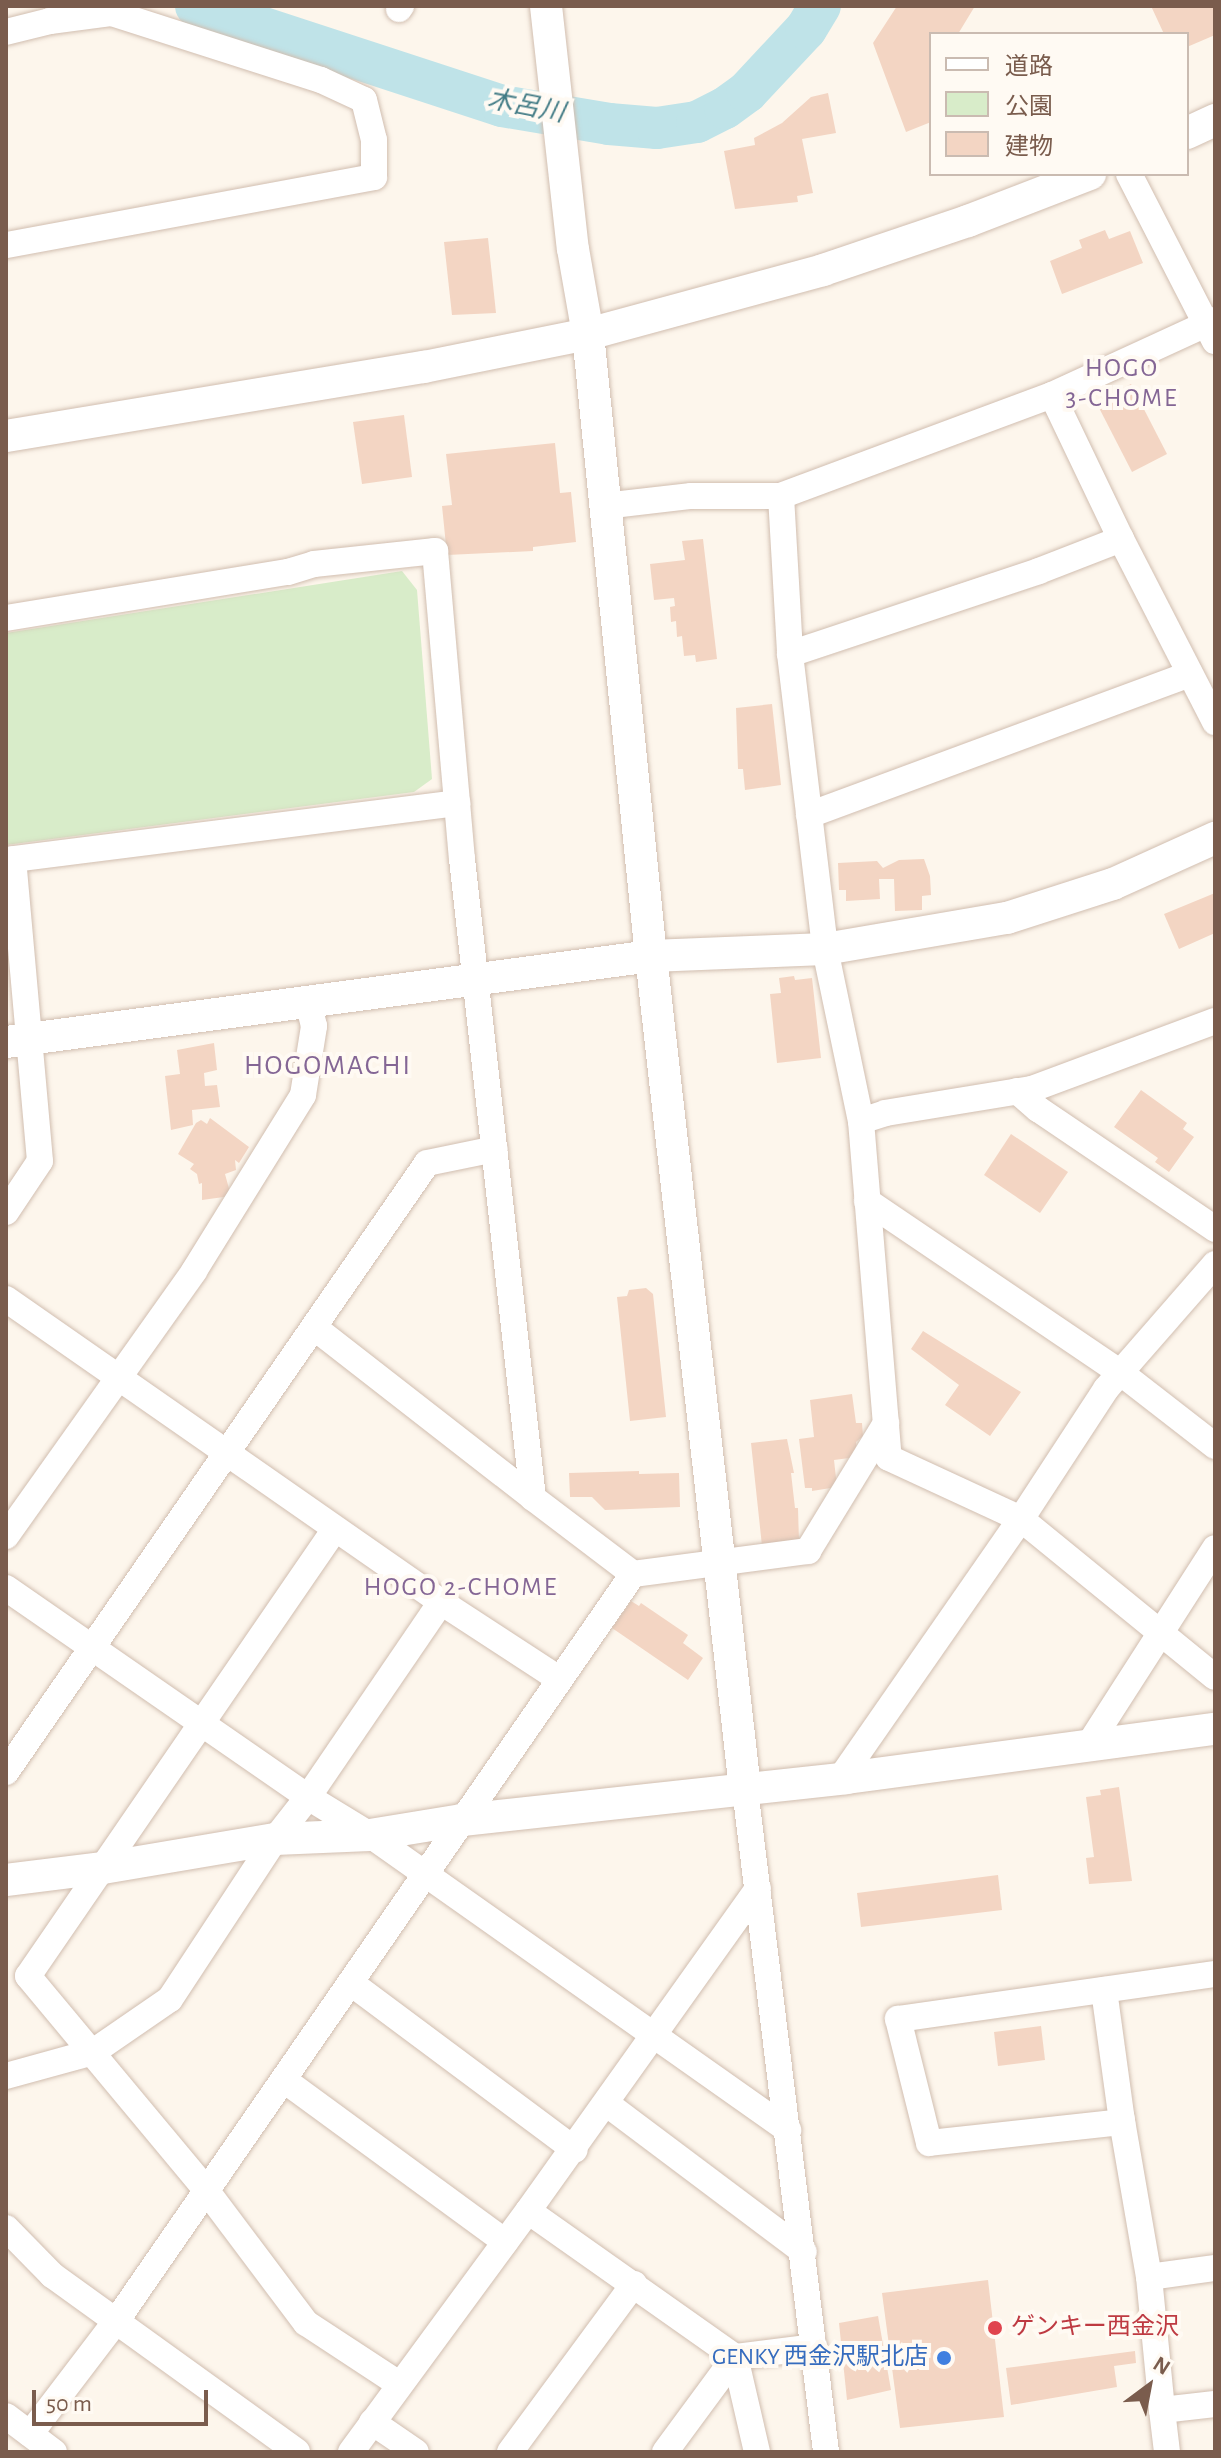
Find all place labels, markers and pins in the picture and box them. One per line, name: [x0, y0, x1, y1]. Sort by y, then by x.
place label: ゲンキー西金沢: [1011, 2314, 1179, 2342]
marker: ゲンキー西金沢: [986, 2319, 1004, 2337]
place label: GENKY 西金沢駅北店: [712, 2344, 928, 2372]
marker: GENKY 西金沢駅北店: [935, 2349, 953, 2367]

